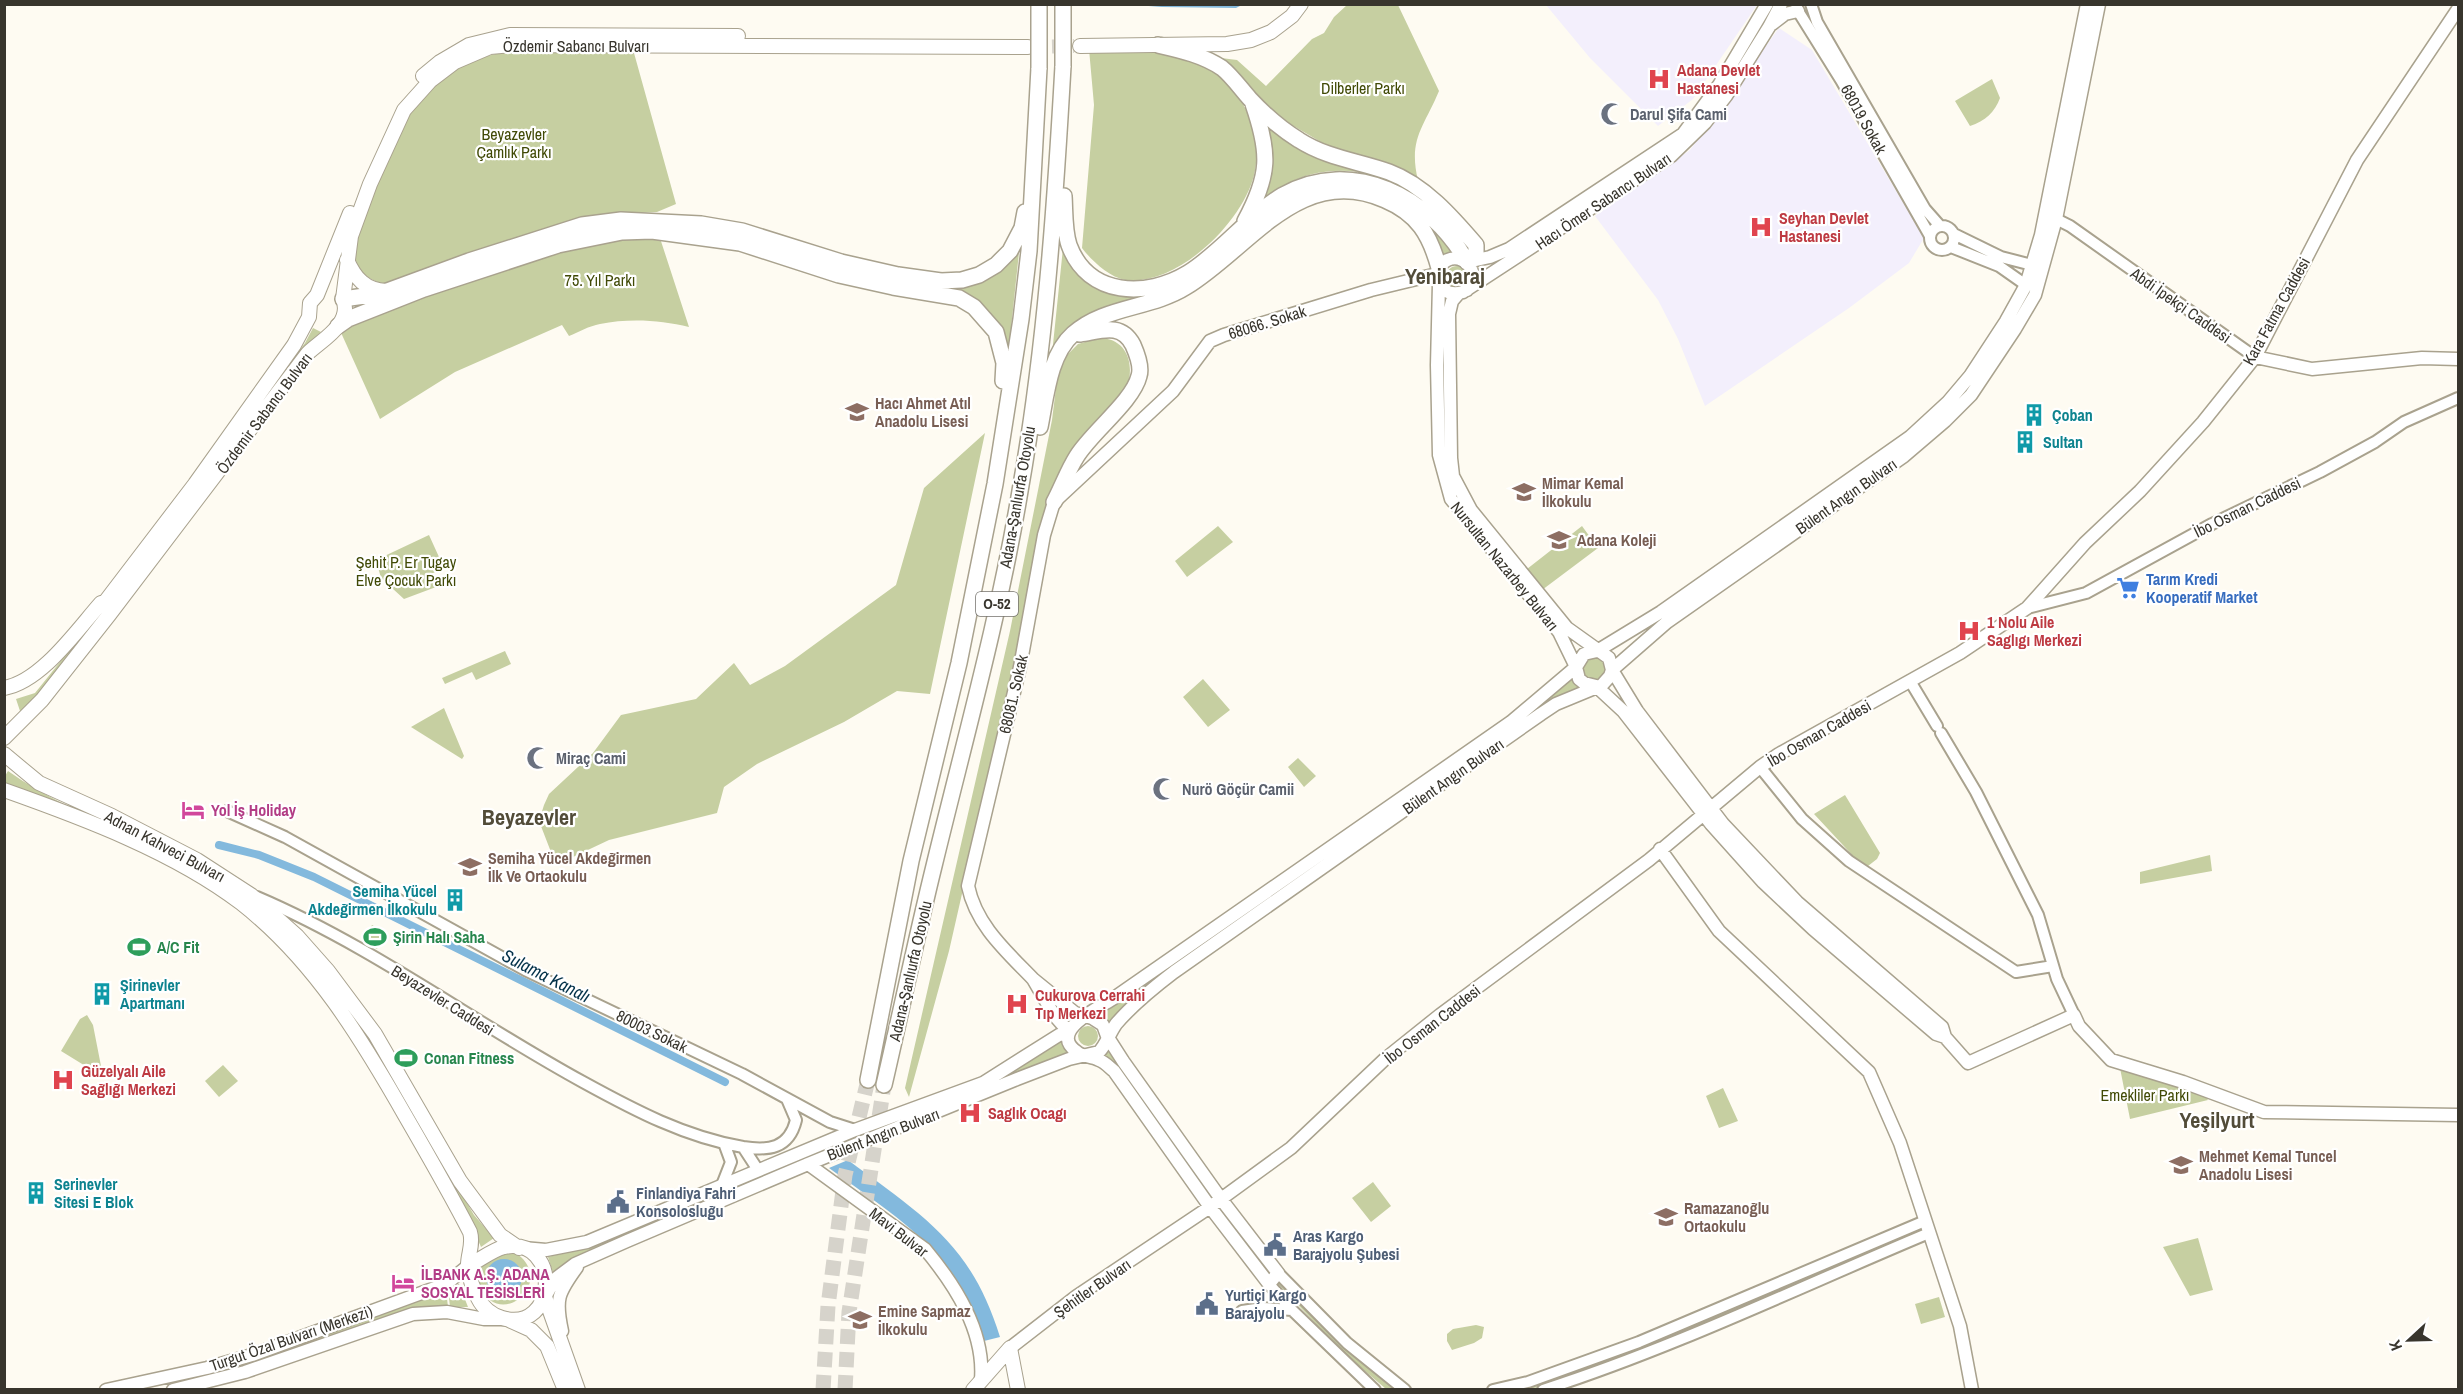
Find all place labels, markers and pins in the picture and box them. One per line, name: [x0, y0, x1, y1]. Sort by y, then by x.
place label: Adana Devlet Hastanesi: [1677, 59, 1761, 99]
hospital icon: Adana Devlet Hastanesi: [1646, 66, 1672, 92]
mosque icon: Darul Şifa Cami: [1599, 101, 1625, 127]
place label: Darul Şifa Cami: [1630, 103, 1727, 125]
place label: Seyhan Devlet Hastanesi: [1779, 207, 1869, 247]
hospital icon: Seyhan Devlet Hastanesi: [1748, 214, 1774, 240]
place label: Hacı Ahmet Atıl Anadolu Lisesi: [875, 392, 971, 432]
school or university icon: Hacı Ahmet Atıl Anadolu Lisesi: [844, 399, 870, 425]
building icon: Çoban: [2021, 402, 2047, 428]
place label: Çoban: [2052, 404, 2093, 426]
building icon: Sultan: [2012, 429, 2038, 455]
place label: Sultan: [2043, 431, 2083, 453]
place label: Mimar Kemal İlkokulu: [1542, 472, 1624, 512]
school or university icon: Mimar Kemal İlkokulu: [1511, 479, 1537, 505]
school or university icon: Adana Koleji: [1546, 527, 1572, 553]
place label: Adana Koleji: [1577, 529, 1656, 551]
place label: Tarım Kredi Kooperatif Market: [2146, 568, 2258, 608]
supermarket icon: Tarım Kredi Kooperatif Market: [2115, 575, 2141, 601]
place label: 1 Nolu Aile Saglıgı Merkezi: [1987, 611, 2082, 651]
hospital icon: 1 Nolu Aile Saglıgı Merkezi: [1956, 618, 1982, 644]
mosque icon: Miraç Cami: [525, 745, 551, 771]
place label: Miraç Cami: [556, 747, 626, 769]
mosque icon: Nurö Göçür Camii: [1151, 776, 1177, 802]
place label: Nurö Göçür Camii: [1182, 778, 1294, 800]
hotel icon: Yol İş Holiday: [180, 797, 206, 823]
place label: Yol İş Holiday: [211, 799, 297, 821]
place label: Semiha Yücel Akdeğirmen İlk Ve Ortaokulu: [488, 847, 651, 887]
school or university icon: Semiha Yücel Akdeğirmen İlk Ve Ortaokulu: [457, 854, 483, 880]
place label: Semiha Yücel Akdeğirmen İlkokulu: [308, 880, 437, 920]
building icon: Semiha Yücel Akdeğirmen İlkokulu: [442, 887, 468, 913]
sports icon: Şirin Halı Saha: [362, 924, 388, 950]
place label: Şirin Halı Saha: [393, 926, 486, 948]
sports icon: A/C Fit: [126, 934, 152, 960]
place label: A/C Fit: [157, 936, 200, 958]
place label: Şirinevler Apartmanı: [120, 974, 185, 1014]
building icon: Şirinevler Apartmanı: [89, 981, 115, 1007]
place label: Cukurova Cerrahi Tıp Merkezi: [1035, 984, 1145, 1024]
hospital icon: Cukurova Cerrahi Tıp Merkezi: [1004, 991, 1030, 1017]
sports icon: Conan Fitness: [393, 1045, 419, 1071]
place label: Conan Fitness: [424, 1047, 514, 1069]
place label: Güzelyalı Aile Sağlığı Merkezi: [81, 1060, 176, 1100]
hospital icon: Güzelyalı Aile Sağlığı Merkezi: [50, 1067, 76, 1093]
hospital icon: Saglık Ocagı: [957, 1100, 983, 1126]
place label: Saglık Ocagı: [988, 1102, 1067, 1124]
place label: Mehmet Kemal Tuncel Anadolu Lisesi: [2199, 1145, 2337, 1185]
school or university icon: Mehmet Kemal Tuncel Anadolu Lisesi: [2168, 1152, 2194, 1178]
place label: Serinevler Sitesi E Blok: [54, 1173, 134, 1213]
building icon: Serinevler Sitesi E Blok: [23, 1180, 49, 1206]
place label: Finlandiya Fahri Konsolosluğu: [636, 1182, 736, 1222]
public building icon: Finlandiya Fahri Konsolosluğu: [605, 1189, 631, 1215]
place label: Ramazanoğlu Ortaokulu: [1684, 1197, 1769, 1237]
school or university icon: Ramazanoğlu Ortaokulu: [1653, 1204, 1679, 1230]
place label: Aras Kargo Barajyolu Şubesi: [1293, 1225, 1399, 1265]
public building icon: Aras Kargo Barajyolu Şubesi: [1262, 1232, 1288, 1258]
place label: İLBANK A.Ş. ADANA SOSYAL TESİSLERİ: [421, 1263, 550, 1303]
hotel icon: İLBANK A.Ş. ADANA SOSYAL TESİSLERİ: [390, 1270, 416, 1296]
place label: Yurtiçi Kargo Barajyolu: [1225, 1284, 1307, 1324]
public building icon: Yurtiçi Kargo Barajyolu: [1194, 1291, 1220, 1317]
place label: Emine Sapmaz İlkokulu: [878, 1300, 971, 1340]
school or university icon: Emine Sapmaz İlkokulu: [847, 1307, 873, 1333]

